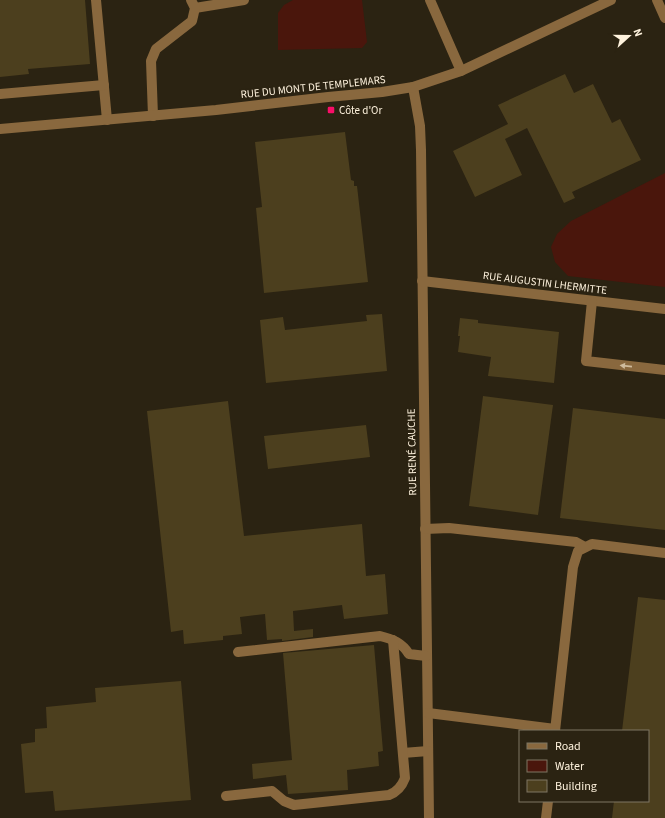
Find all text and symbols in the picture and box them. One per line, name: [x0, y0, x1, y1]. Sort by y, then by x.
north arrow: [609, 16, 649, 56]
text: N: [630, 26, 646, 39]
street label: RUE DU MONT DE TEMPLEMARS: [240, 72, 386, 102]
place label: Côte d'Or: [339, 103, 382, 118]
marker: Côte d'Or: [326, 105, 336, 115]
street label: RUE AUGUSTIN LHERMITTE: [482, 268, 608, 298]
one-way arrow: [620, 362, 632, 369]
street label: RUE RENÉ CAUCHE: [404, 408, 420, 496]
legend: [519, 730, 649, 802]
text: Road: [555, 738, 581, 755]
text: Water: [555, 758, 585, 775]
text: Building: [555, 778, 597, 795]

